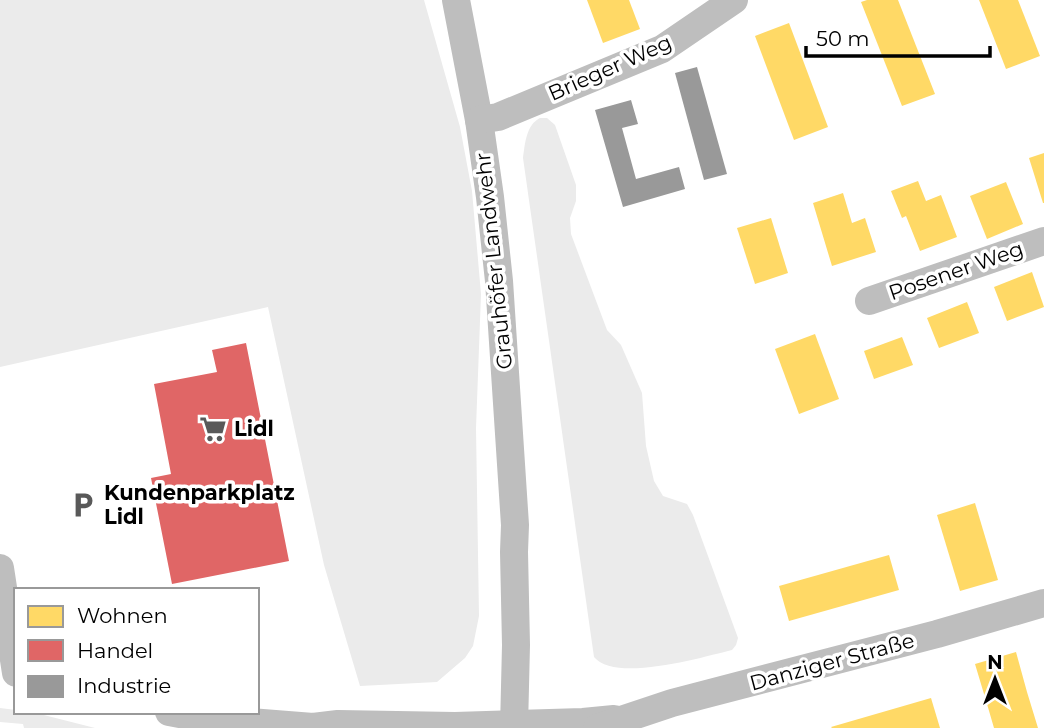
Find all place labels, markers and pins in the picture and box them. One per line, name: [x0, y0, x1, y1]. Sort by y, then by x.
supermarket icon: Lidl: [198, 414, 228, 444]
place label: Lidl: [234, 416, 274, 441]
place label: Kundenparkplatz Lidl: [104, 480, 295, 529]
parking icon: Kundenparkplatz Lidl: [68, 490, 98, 520]

